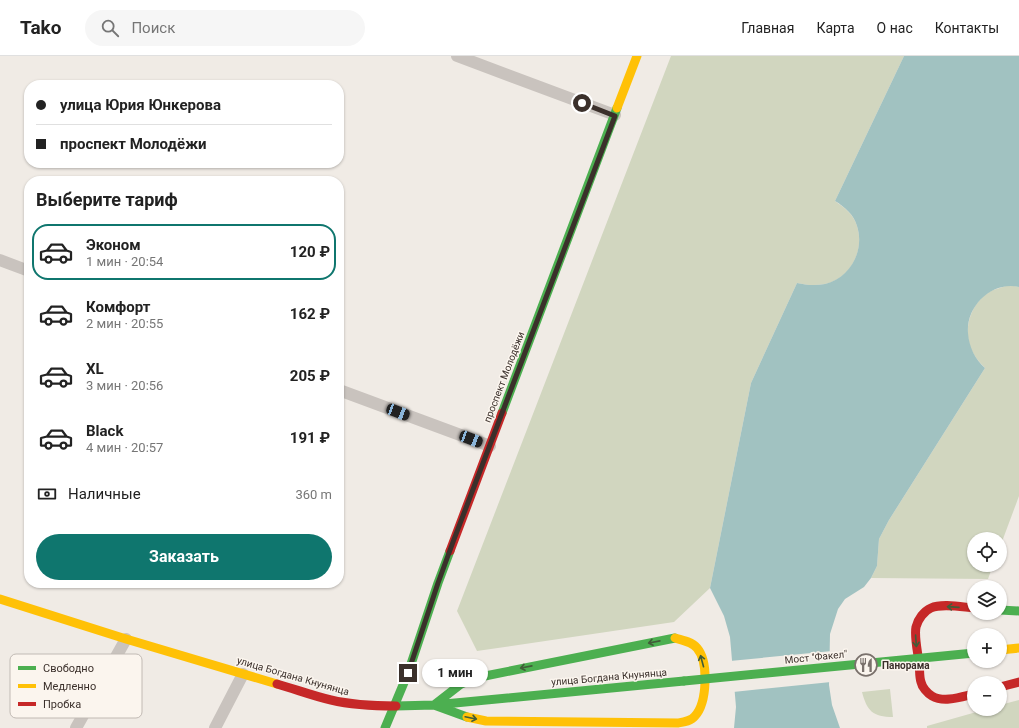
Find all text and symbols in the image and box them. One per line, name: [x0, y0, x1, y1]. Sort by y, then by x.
search box: [85, 10, 365, 46]
text: Tako: [20, 16, 61, 39]
icon: search: [99, 17, 121, 39]
text: Поиск: [131, 19, 175, 37]
text: Главная: [741, 20, 794, 36]
text: Карта: [816, 20, 855, 36]
text: О нас: [877, 20, 913, 36]
text: Контакты: [935, 20, 999, 36]
route start: [573, 94, 591, 112]
text: улица Юрия Юнкерова: [60, 96, 221, 114]
text: проспект Молодёжи: [60, 135, 207, 153]
text: Выберите тариф: [36, 189, 178, 210]
icon: car: [38, 234, 74, 270]
text: Эконом: [86, 236, 141, 254]
text: 120 ₽: [290, 243, 330, 261]
text: 1 мин · 20:54: [86, 254, 163, 269]
icon: car: [38, 296, 74, 332]
text: Комфорт: [86, 298, 150, 316]
text: 162 ₽: [290, 305, 330, 323]
text: 2 мин · 20:55: [86, 316, 163, 331]
street label: проспект Молодёжи: [482, 330, 526, 424]
icon: car: [38, 358, 74, 394]
text: XL: [86, 360, 104, 378]
text: 205 ₽: [290, 367, 330, 385]
text: 3 мин · 20:56: [86, 378, 163, 393]
car: [385, 402, 411, 422]
icon: car: [38, 420, 74, 456]
text: Black: [86, 422, 123, 440]
text: 191 ₽: [290, 429, 330, 447]
car: [458, 429, 484, 449]
text: 4 мин · 20:57: [86, 440, 163, 455]
icon: cash: [36, 483, 58, 505]
text: Наличные: [68, 485, 141, 503]
text: 360 m: [295, 487, 332, 502]
map controls: [967, 532, 1007, 716]
button: locate: [967, 532, 1007, 572]
button: Заказать: [36, 534, 332, 580]
button: layers: [967, 580, 1007, 620]
one-way arrow: [947, 603, 960, 610]
button: +: [967, 628, 1007, 668]
one-way arrow: [913, 634, 920, 647]
one-way arrow: [647, 638, 660, 646]
street label: Мост "Факел": [784, 647, 848, 666]
restaurant icon: Панорама: [853, 652, 879, 678]
legend: [10, 654, 142, 718]
street label: улица Богдана Кнунянца: [236, 655, 350, 697]
one-way arrow: [697, 655, 705, 668]
callout: 1 мин: [422, 659, 488, 687]
place label: Панорама: [882, 660, 930, 671]
text: Свободно: [43, 662, 94, 675]
route end: [399, 664, 417, 682]
one-way arrow: [520, 664, 533, 672]
text: 1 мин: [437, 665, 473, 680]
street label: улица Богдана Кнунянца: [551, 666, 667, 688]
button: −: [967, 676, 1007, 716]
text: Медленно: [43, 680, 96, 693]
text: Пробка: [43, 698, 81, 711]
one-way arrow: [464, 715, 477, 723]

